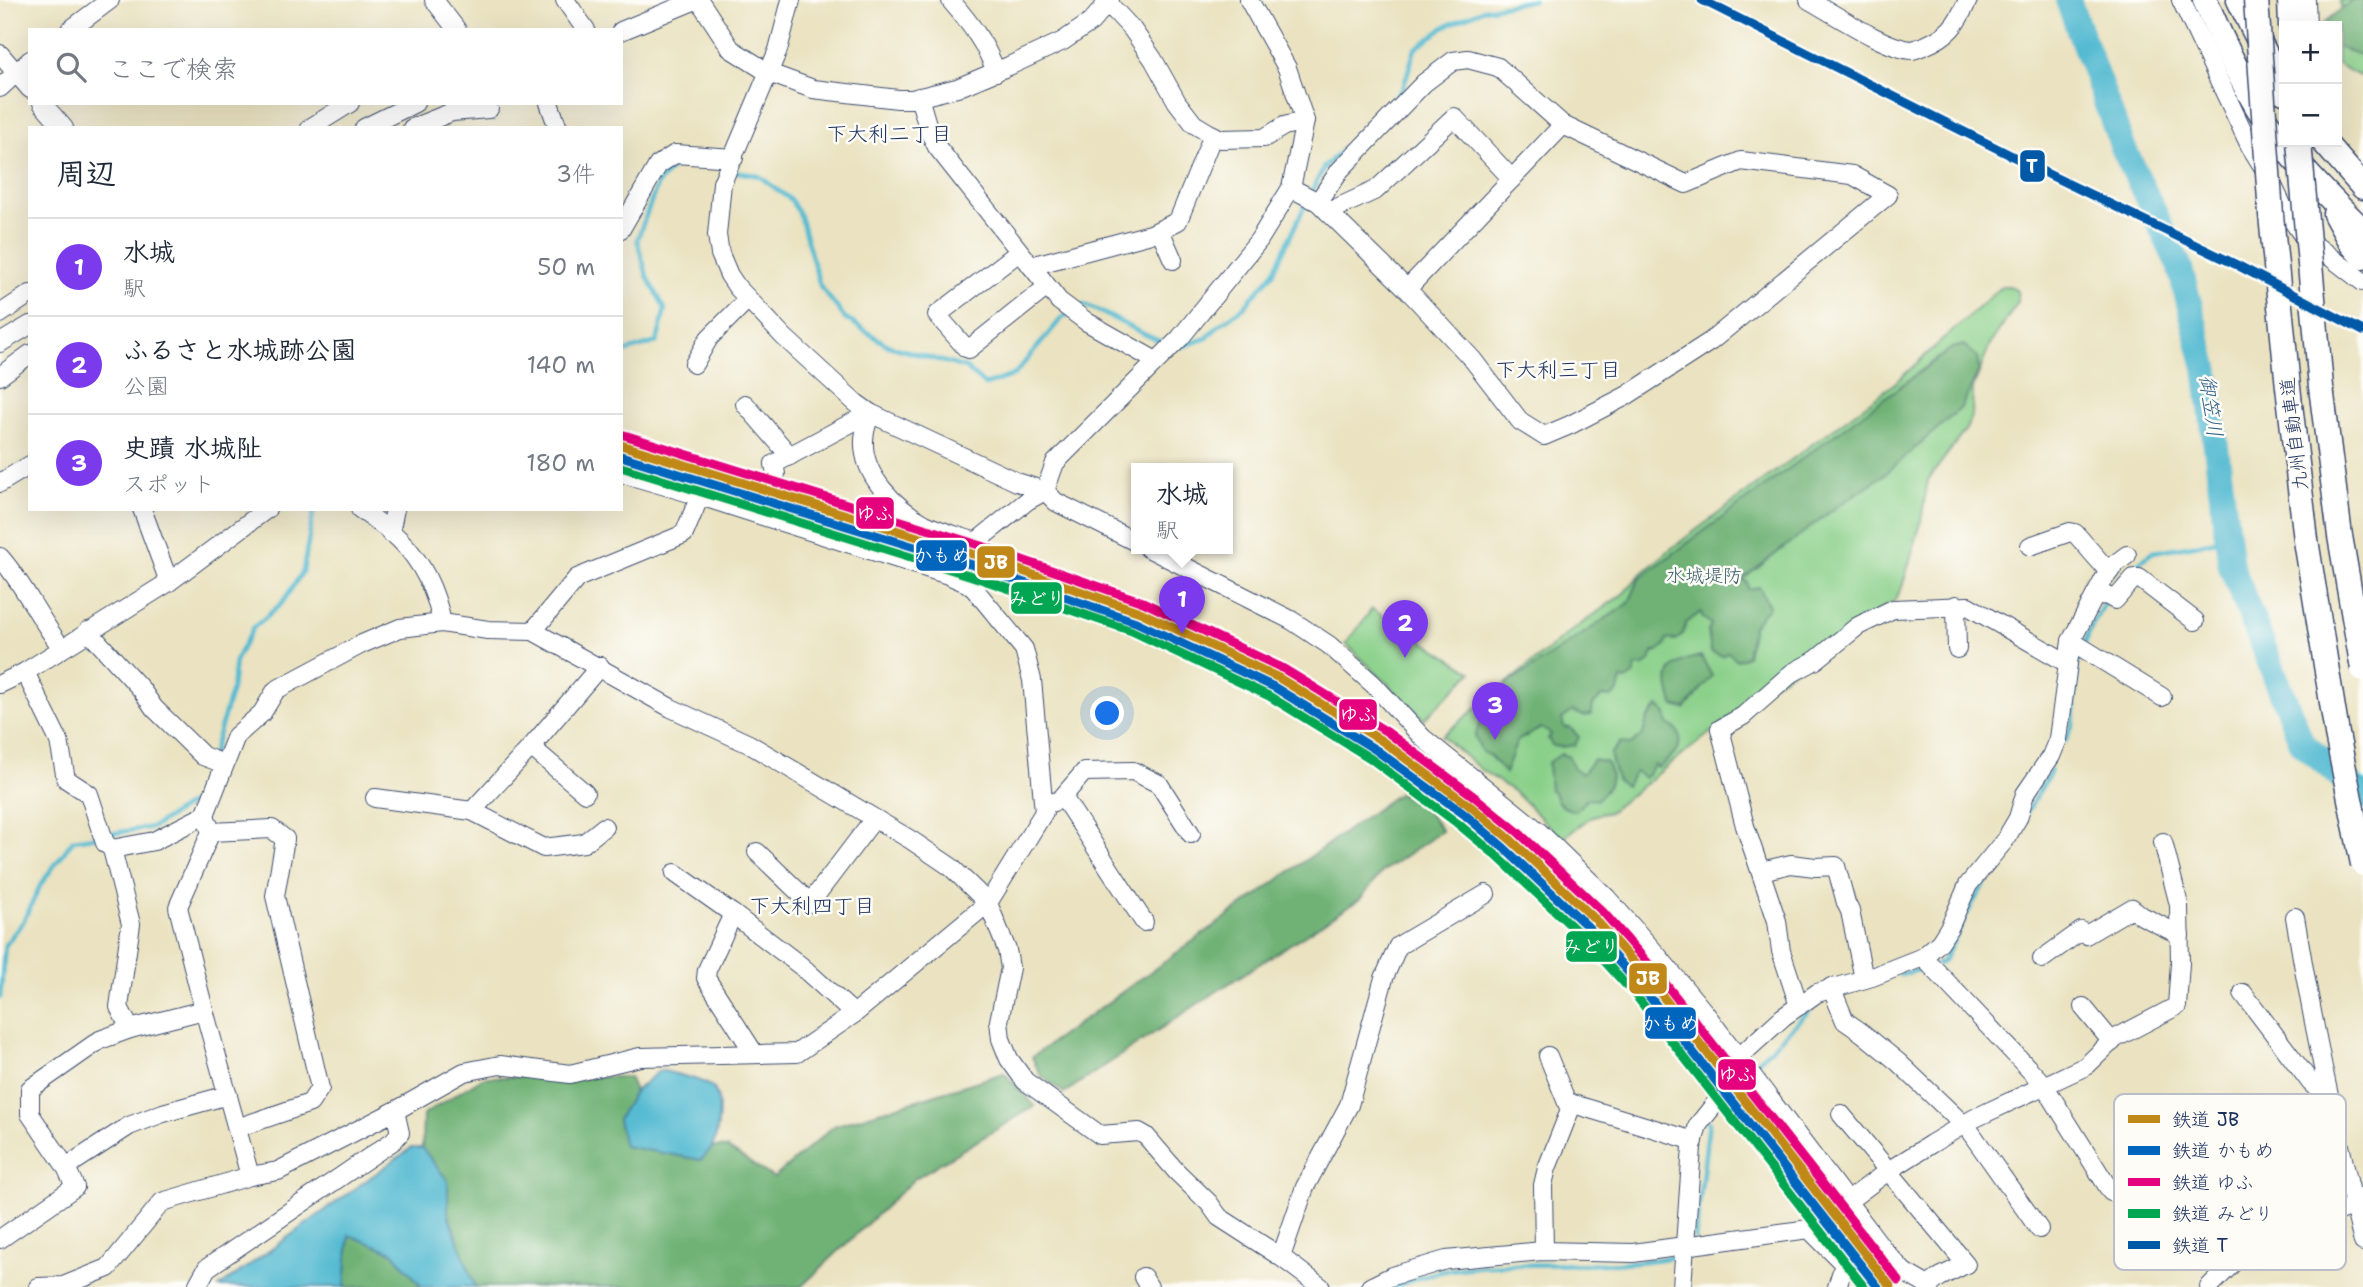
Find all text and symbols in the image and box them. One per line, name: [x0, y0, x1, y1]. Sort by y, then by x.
map controls: [2279, 21, 2342, 147]
button: +: [2279, 21, 2342, 84]
search box: [28, 28, 623, 105]
icon: search: [52, 48, 90, 86]
text: ここで検索: [108, 51, 238, 86]
button: −: [2279, 84, 2342, 147]
district label: 下大利二丁目: [826, 120, 952, 148]
line badge: T: [2019, 149, 2046, 183]
text: 周辺: [56, 153, 116, 194]
text: T: [2026, 154, 2038, 179]
text: 3件: [556, 159, 595, 189]
text: 水城: [123, 234, 175, 269]
text: 1: [74, 252, 84, 282]
text: 50 m: [537, 252, 595, 282]
text: 駅: [123, 273, 146, 303]
text: ふるさと水城跡公園: [123, 332, 356, 367]
text: 2: [71, 350, 87, 380]
text: 140 m: [527, 350, 595, 380]
district label: 下大利三丁目: [1495, 356, 1621, 384]
text: 公園: [123, 371, 169, 401]
water label: 御笠川: [2193, 373, 2229, 439]
street label: 九州自動車道: [2275, 376, 2313, 492]
text: 史蹟 水城阯: [123, 430, 262, 465]
text: 3: [71, 448, 87, 478]
text: 180 m: [526, 448, 595, 478]
popup: [1131, 463, 1233, 554]
text: スポット: [123, 469, 215, 499]
text: 水城: [1156, 476, 1208, 511]
line badge: ゆふ: [855, 496, 895, 530]
text: ゆふ: [856, 501, 894, 526]
text: 駅: [1156, 515, 1179, 545]
line badge: かもめ: [915, 539, 968, 572]
text: かもめ: [913, 543, 971, 568]
line badge: JB: [976, 545, 1016, 579]
text: JB: [984, 550, 1008, 575]
park label: 水城堤防: [1666, 563, 1742, 588]
pin: 1: [1159, 576, 1205, 634]
line badge: みどり: [1010, 581, 1063, 615]
text: みどり: [1008, 586, 1066, 611]
pin: 2: [1382, 600, 1428, 658]
pin: 3: [1472, 682, 1518, 740]
your location: [1090, 696, 1124, 730]
line badge: ゆふ: [1338, 698, 1378, 731]
text: ゆふ: [1339, 702, 1377, 727]
district label: 下大利四丁目: [749, 892, 875, 920]
line badge: みどり: [1565, 930, 1618, 963]
text: みどり: [1562, 934, 1620, 959]
line badge: JB: [1628, 962, 1668, 995]
text: JB: [1636, 966, 1660, 991]
line badge: かもめ: [1644, 1006, 1697, 1040]
text: かもめ: [1641, 1011, 1699, 1036]
line badge: ゆふ: [1717, 1058, 1757, 1091]
text: ゆふ: [1718, 1062, 1756, 1087]
legend: [2114, 1094, 2346, 1270]
text: 鉄道 JB: [2172, 1107, 2239, 1132]
text: 鉄道 かもめ: [2172, 1138, 2273, 1163]
text: 鉄道 ゆふ: [2172, 1170, 2254, 1195]
text: 鉄道 みどり: [2172, 1201, 2273, 1226]
text: 鉄道 T: [2172, 1233, 2228, 1258]

